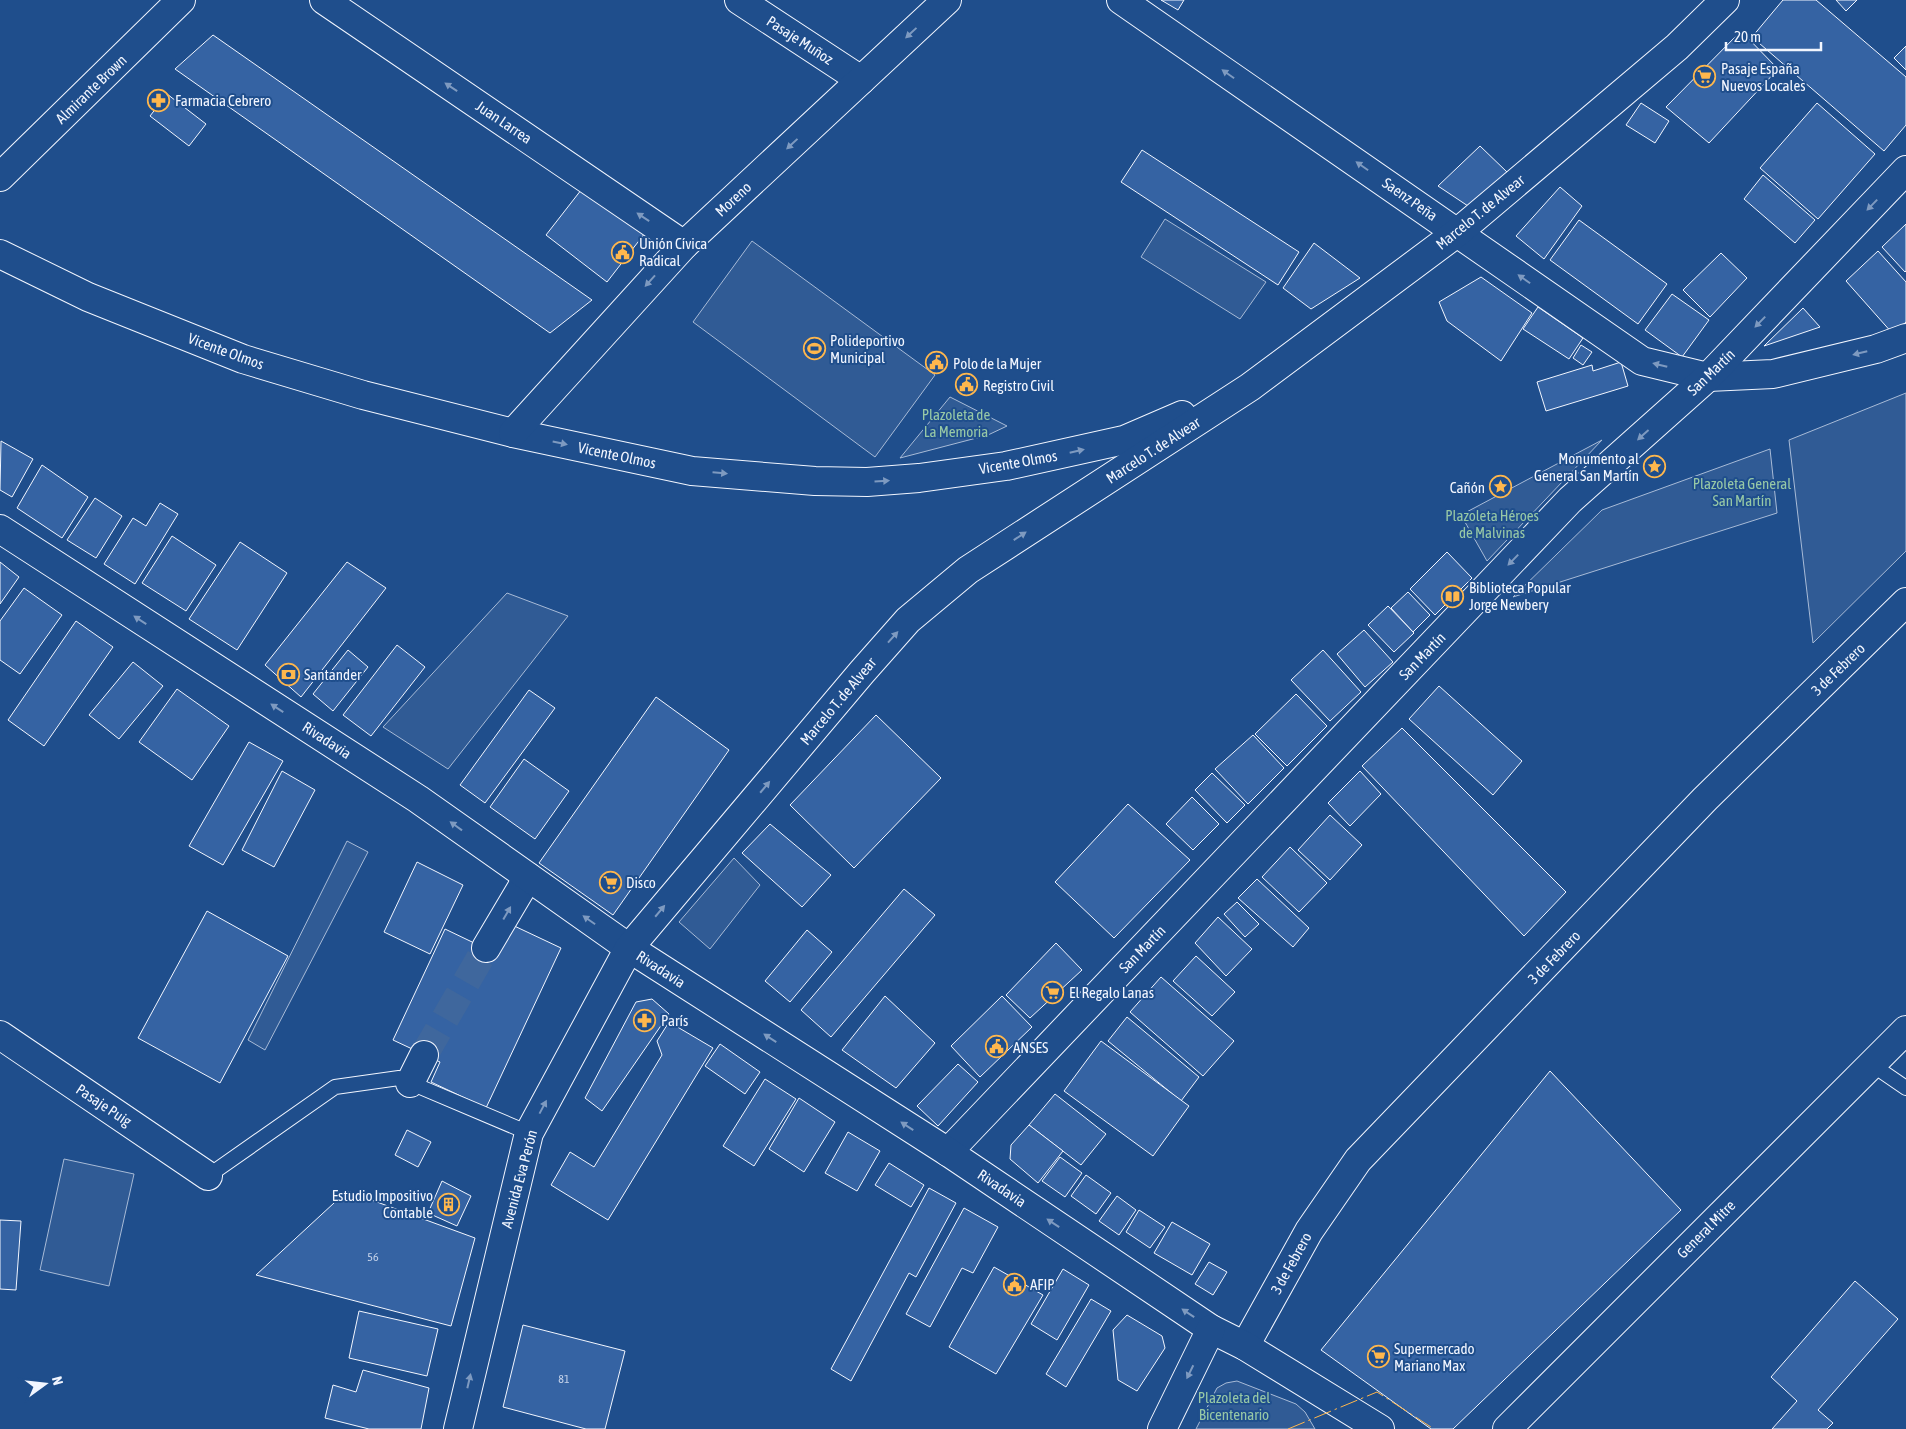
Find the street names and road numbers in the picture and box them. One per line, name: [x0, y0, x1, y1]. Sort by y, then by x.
street label: Pasaje Muñoz: [764, 12, 837, 68]
street label: Almirante Brown: [52, 51, 130, 127]
street label: Juan Larrea: [473, 97, 535, 147]
street label: Marcelo T. de Alvear: [1432, 171, 1528, 253]
street label: Saenz Peña: [1379, 174, 1441, 224]
street label: Moreno: [712, 178, 754, 220]
street label: Vicente Olmos: [186, 329, 266, 373]
street label: San Martín: [1684, 345, 1738, 399]
street label: Marcelo T. de Alvear: [1103, 413, 1204, 487]
street label: Vicente Olmos: [576, 438, 658, 472]
street label: Vicente Olmos: [977, 447, 1059, 477]
street label: San Martín: [1395, 629, 1449, 683]
street label: 3 de Febrero: [1808, 639, 1868, 699]
street label: Marcelo T. de Alvear: [797, 653, 880, 748]
street label: Rivadavia: [299, 718, 355, 762]
street label: San Martín: [1115, 922, 1169, 976]
street label: 3 de Febrero: [1524, 927, 1584, 987]
street label: Rivadavia: [633, 947, 689, 991]
street label: Pasaje Puig: [73, 1080, 135, 1130]
street label: Avenida Eva Perón: [498, 1128, 540, 1230]
street label: Rivadavia: [975, 1166, 1029, 1210]
street label: General Mitre: [1673, 1196, 1739, 1262]
street label: 3 de Febrero: [1267, 1229, 1315, 1297]

